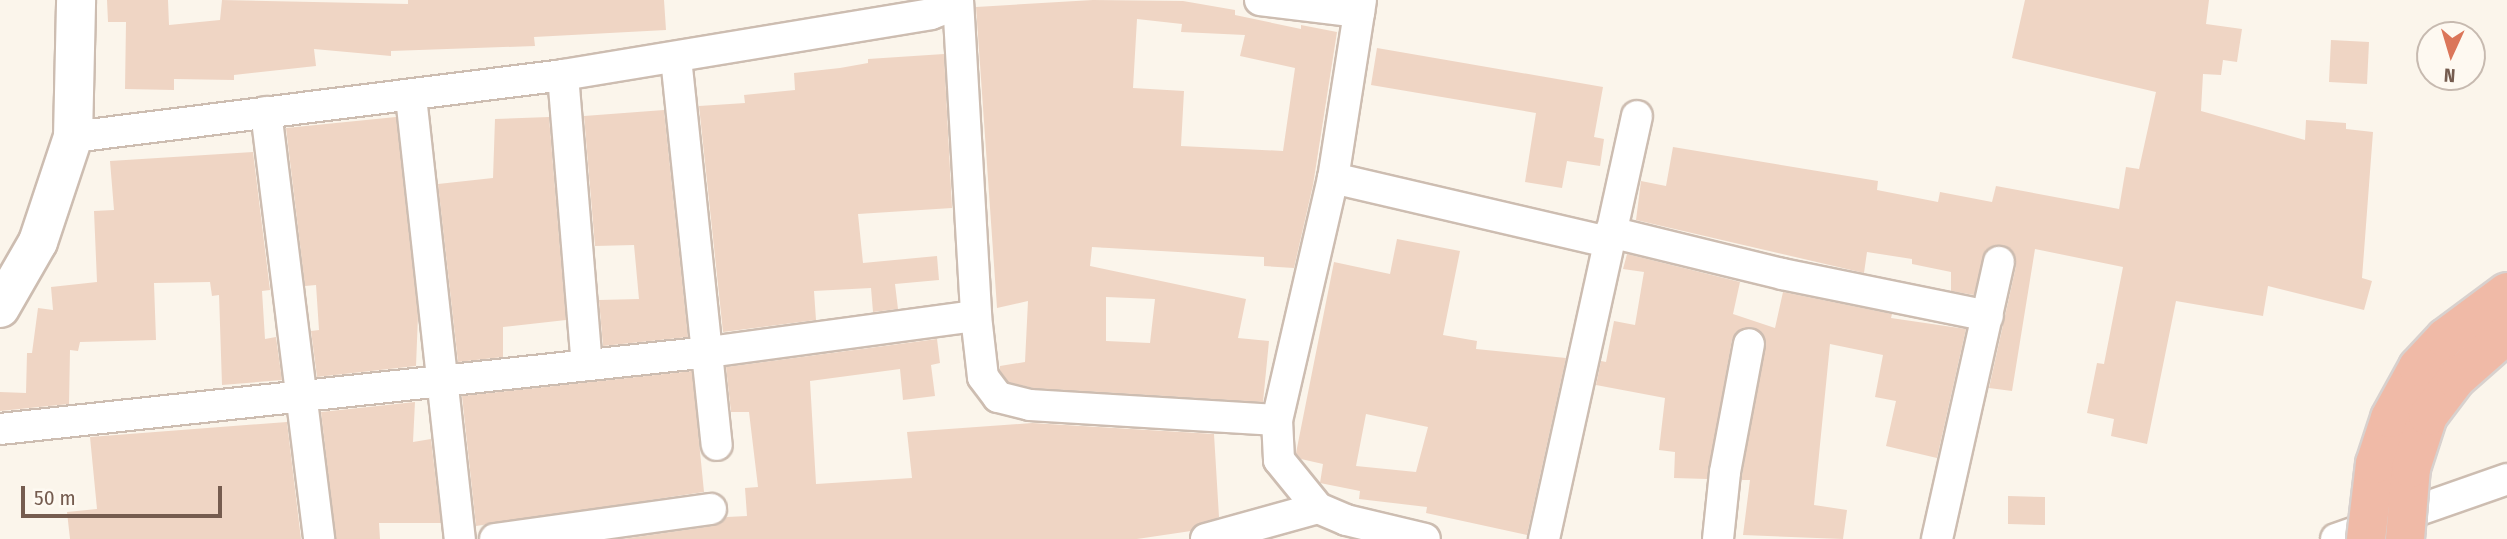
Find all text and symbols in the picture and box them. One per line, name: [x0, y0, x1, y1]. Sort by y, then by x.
north arrow: [2416, 21, 2486, 91]
text: N: [2443, 64, 2456, 87]
scale bar: [24, 472, 226, 516]
text: 50 m: [34, 485, 76, 511]

